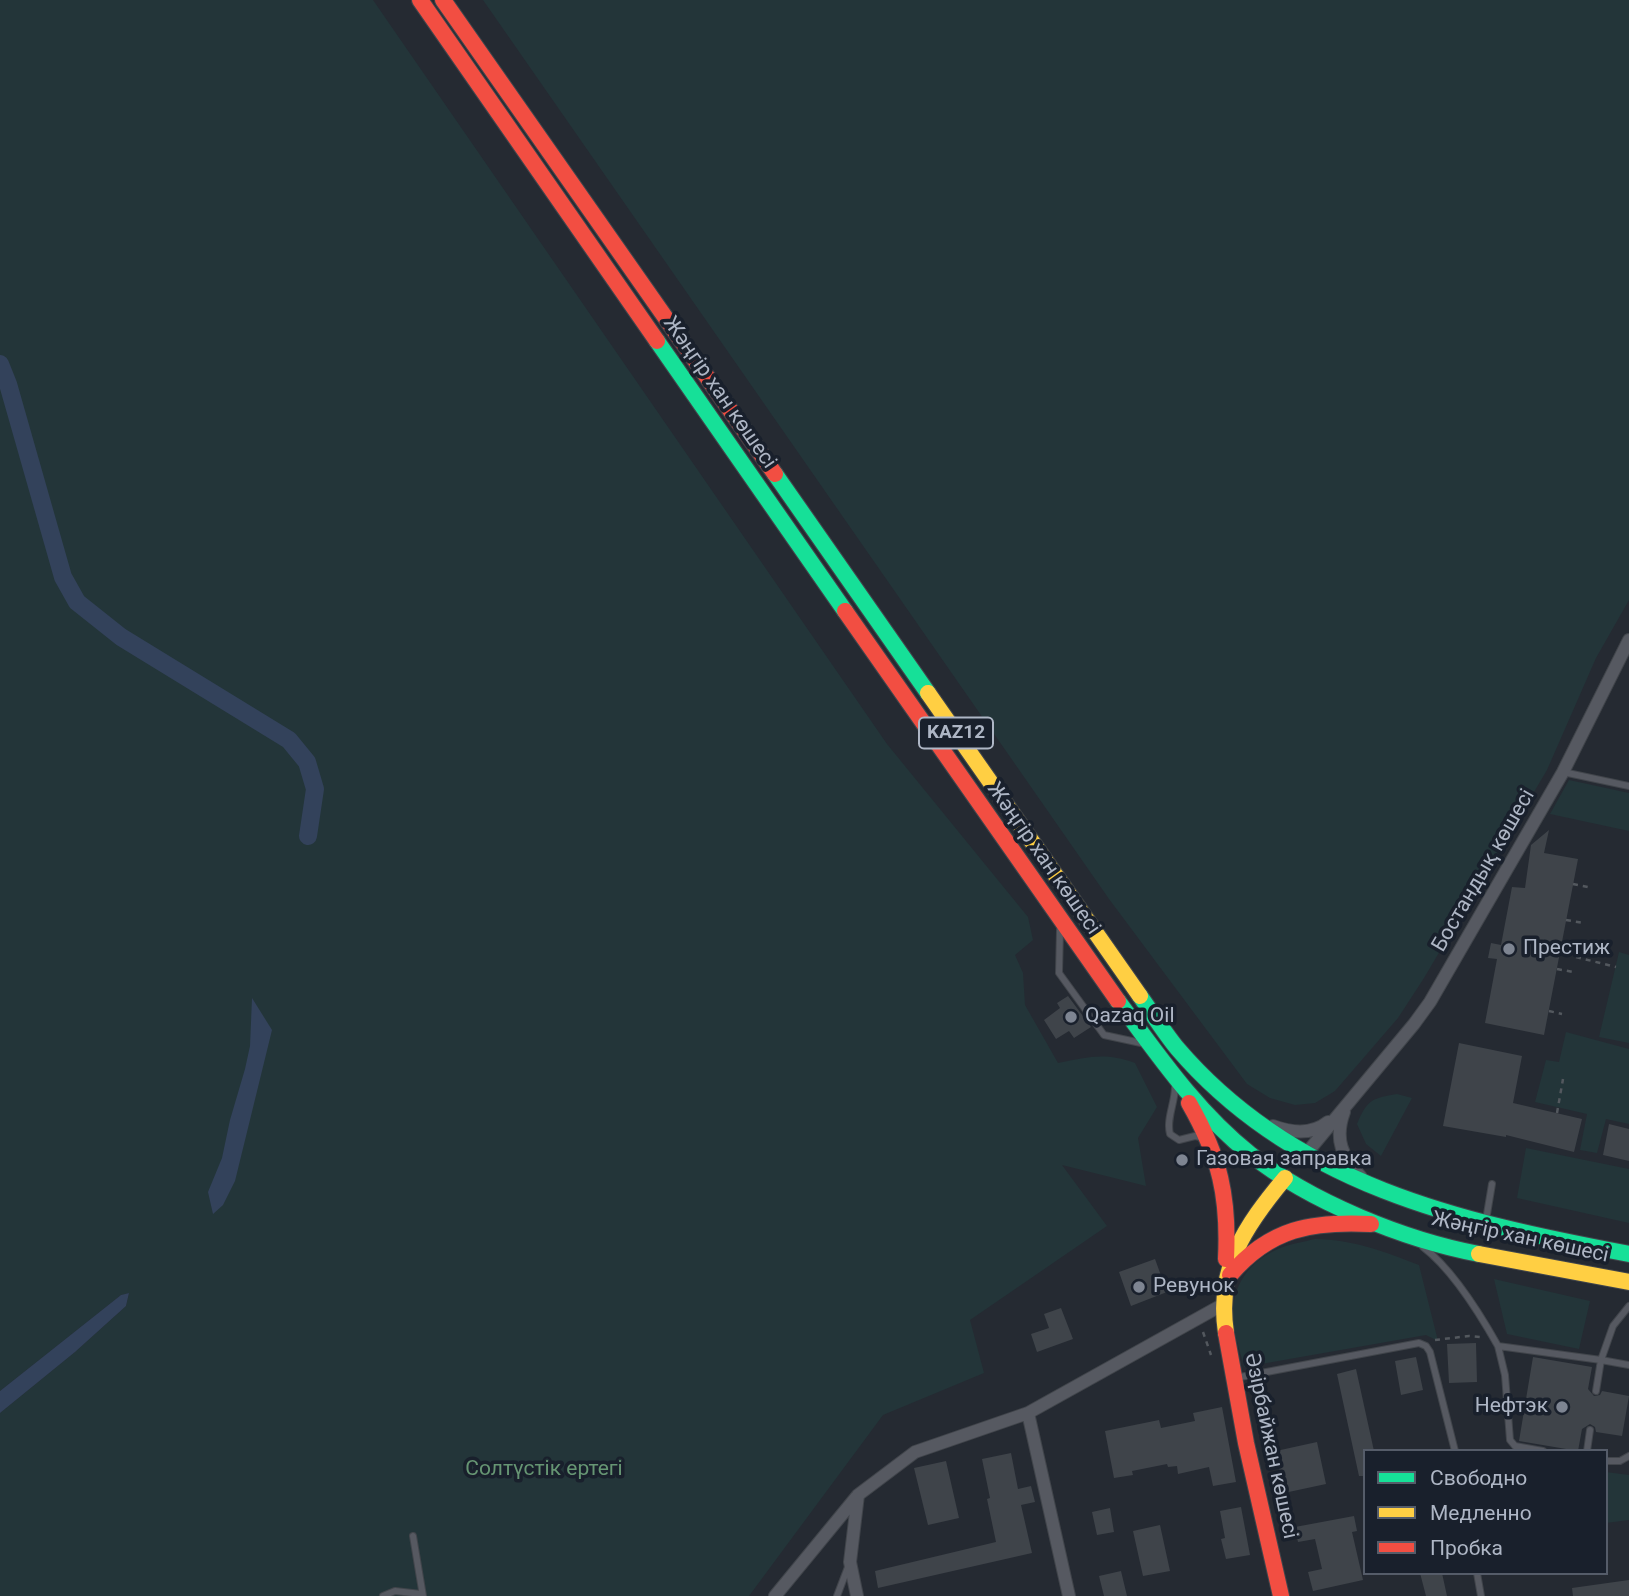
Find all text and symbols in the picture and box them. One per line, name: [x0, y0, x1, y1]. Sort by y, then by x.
street label: Жәңгір хан көшесі: [657, 312, 781, 474]
road number: KAZ12: [919, 718, 993, 748]
street label: Жәңгір хан көшесі: [981, 778, 1105, 940]
street label: Бостандық көшесі: [1427, 785, 1541, 957]
place label: Престиж: [1523, 936, 1610, 962]
marker: Престиж: [1501, 941, 1517, 957]
place label: Qazaq Oil: [1085, 1004, 1175, 1030]
marker: Qazaq Oil: [1063, 1009, 1079, 1025]
place label: Газовая заправка: [1196, 1147, 1372, 1173]
marker: Газовая заправка: [1174, 1152, 1190, 1168]
street label: Жәңгір хан көшесі: [1429, 1207, 1611, 1269]
place label: Ревунок: [1153, 1274, 1235, 1300]
marker: Ревунок: [1131, 1279, 1147, 1295]
street label: Әзірбайжан көшесі: [1238, 1351, 1302, 1541]
place label: Нефтэк: [1475, 1394, 1548, 1420]
marker: Нефтэк: [1554, 1399, 1570, 1415]
legend: [1363, 1449, 1608, 1575]
park label: Солтүстік ертегі: [465, 1457, 623, 1483]
text: Свободно: [1430, 1466, 1527, 1490]
text: Медленно: [1430, 1501, 1532, 1525]
text: Пробка: [1430, 1536, 1503, 1560]

